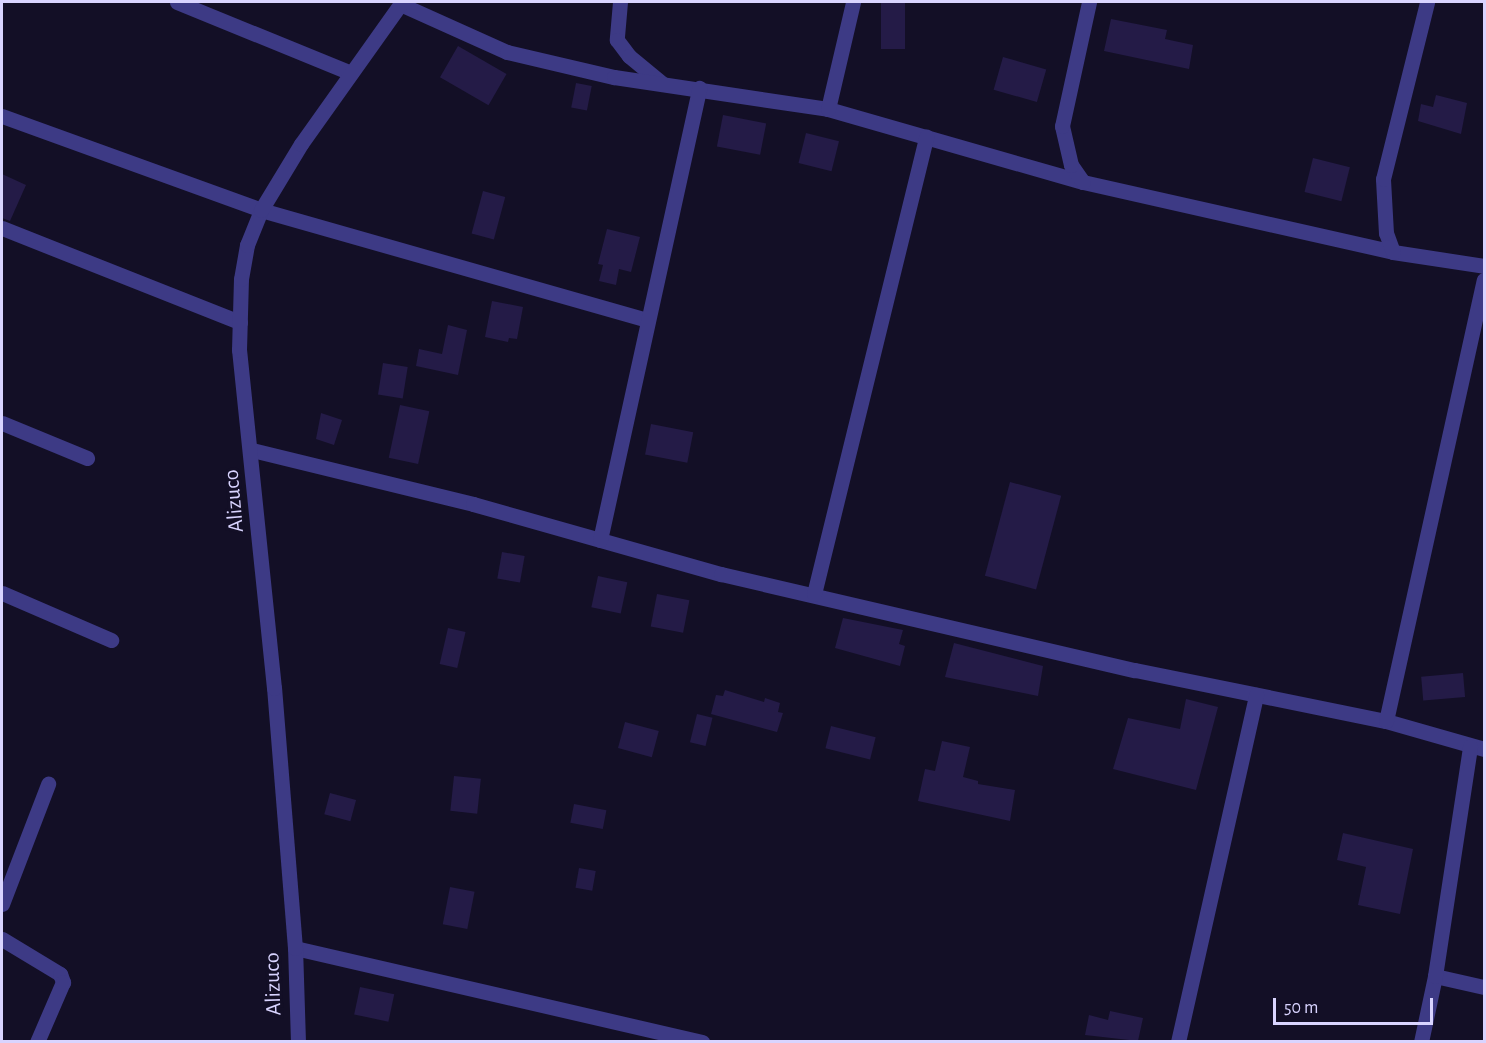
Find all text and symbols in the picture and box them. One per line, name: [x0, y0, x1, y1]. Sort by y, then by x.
street label: Alizuco: [218, 468, 250, 534]
street label: Alizuco: [259, 952, 287, 1016]
scale bar: [1276, 986, 1436, 1024]
text: 50 m: [1284, 999, 1318, 1017]

